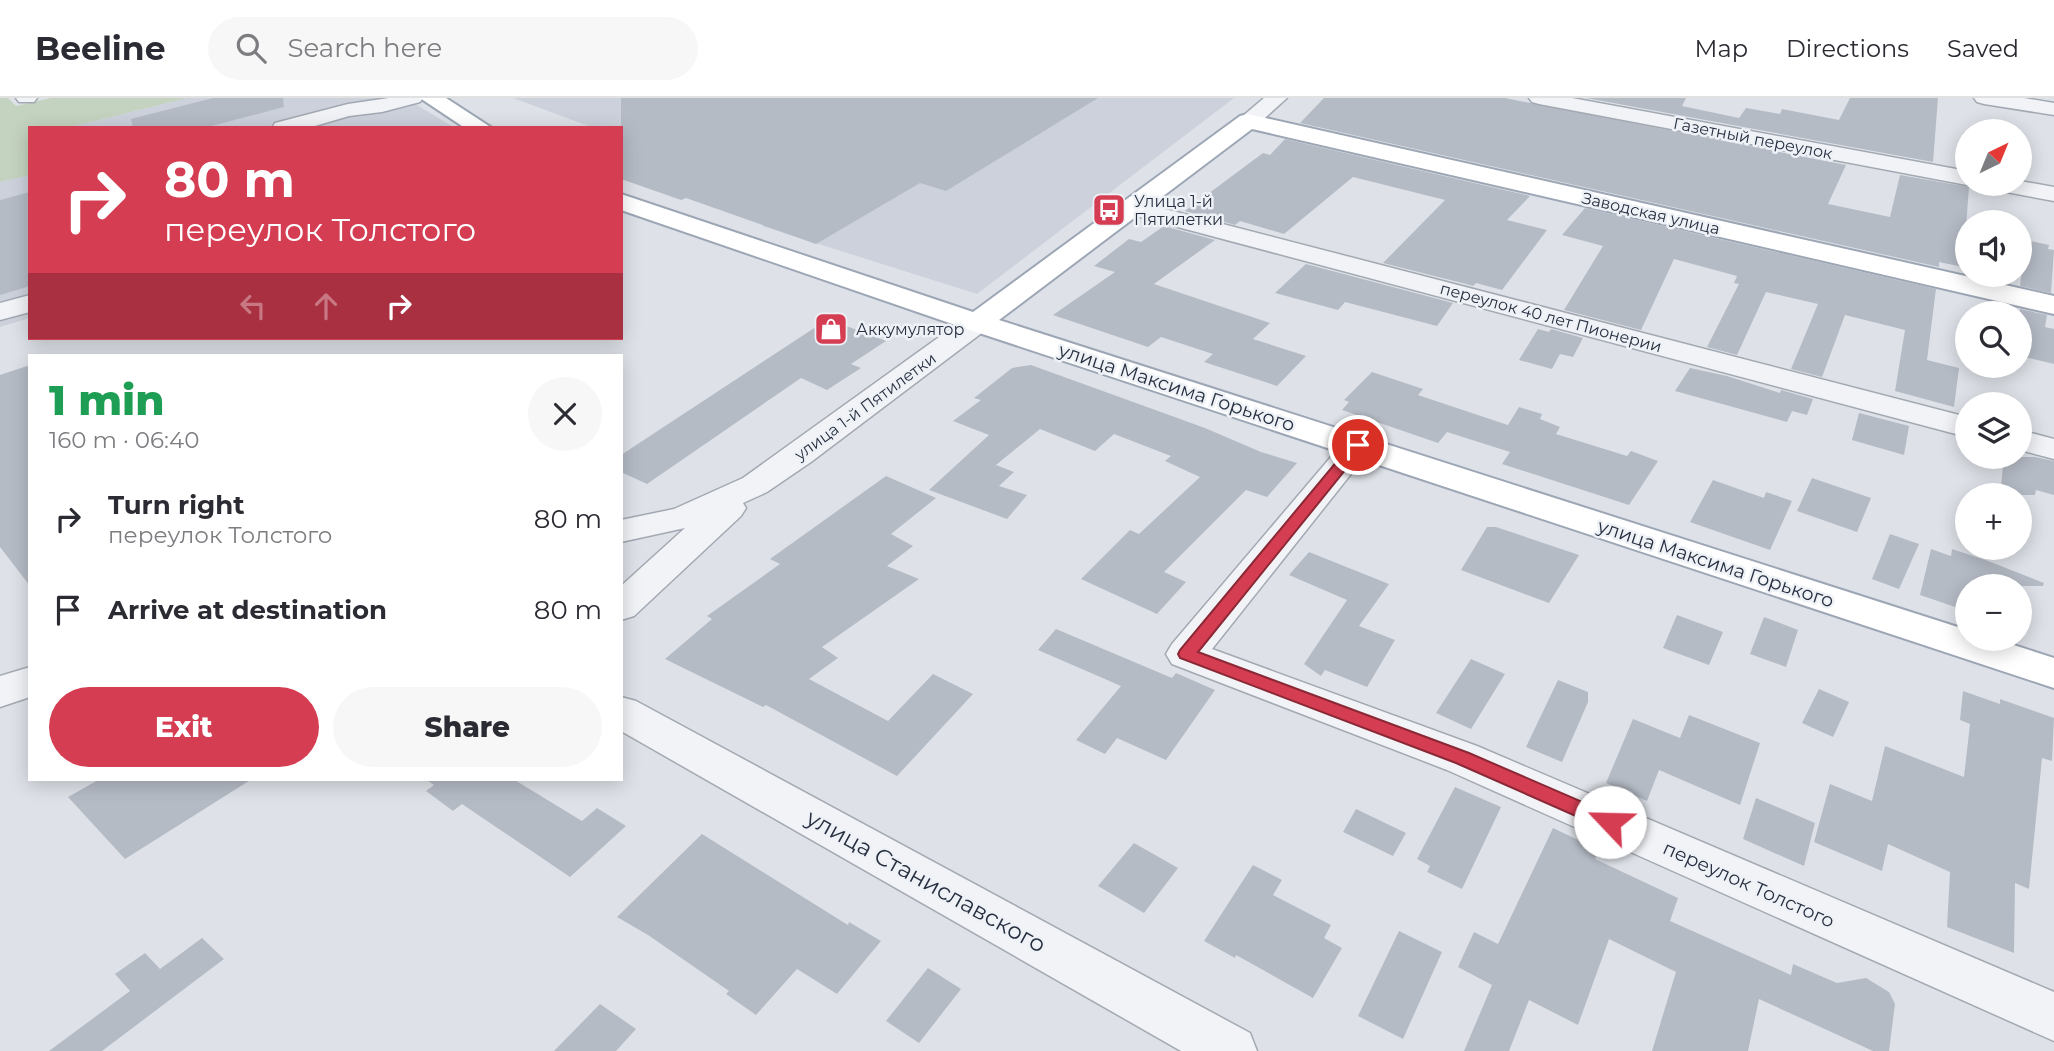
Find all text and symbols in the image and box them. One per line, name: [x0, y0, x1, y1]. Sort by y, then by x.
search box: [208, 17, 698, 80]
text: Beeline: [35, 28, 166, 68]
icon: search: [232, 29, 270, 67]
text: Search here: [288, 32, 442, 64]
text: Map: [1695, 34, 1748, 63]
text: Directions: [1786, 34, 1909, 63]
text: Saved: [1947, 34, 2019, 63]
street label: Газетный переулок: [1672, 114, 1835, 163]
north arrow: [1955, 119, 2032, 196]
map controls: [1955, 119, 2032, 651]
text: 80 m: [164, 150, 295, 209]
icon: right: [49, 154, 140, 245]
street label: Заводская улица: [1580, 188, 1722, 239]
bus stop icon: Улица 1-й Пятилетки: [1090, 191, 1128, 229]
place label: Улица 1-й Пятилетки: [1134, 192, 1223, 229]
text: переулок Толстого: [164, 210, 476, 249]
button: sound: [1955, 210, 2032, 287]
street label: переулок 40 лет Пионерии: [1438, 279, 1664, 356]
icon: left: [234, 287, 272, 325]
icon: ahead: [307, 287, 345, 325]
icon: right: [380, 287, 418, 325]
button: search: [1955, 301, 2032, 378]
shop icon: Аккумулятор: [812, 310, 850, 348]
place label: Аккумулятор: [856, 320, 964, 339]
street label: улица Максима Горького: [1055, 338, 1298, 437]
street label: улица 1-й Пятилетки: [790, 349, 940, 465]
text: 1 min: [49, 374, 165, 426]
button: close: [528, 377, 602, 451]
button: layers: [1955, 392, 2032, 469]
pin: [1328, 415, 1388, 475]
text: 160 m · 06:40: [49, 426, 199, 454]
icon: arrive: [1339, 426, 1377, 464]
button: +: [1955, 483, 2032, 560]
text: Turn right: [108, 489, 244, 521]
icon: right: [49, 500, 87, 538]
text: 80 m: [534, 503, 602, 535]
street label: улица Максима Горького: [1594, 514, 1837, 613]
text: переулок Толстого: [108, 521, 332, 549]
button: −: [1955, 574, 2032, 651]
icon: arrive: [49, 591, 87, 629]
text: Arrive at destination: [108, 594, 387, 626]
text: 80 m: [534, 594, 602, 626]
button: Exit: [49, 687, 319, 767]
button: Share: [333, 687, 602, 767]
position arrow: [1573, 785, 1647, 859]
street label: улица Станиславского: [800, 803, 1051, 959]
street label: переулок Толстого: [1659, 836, 1838, 933]

